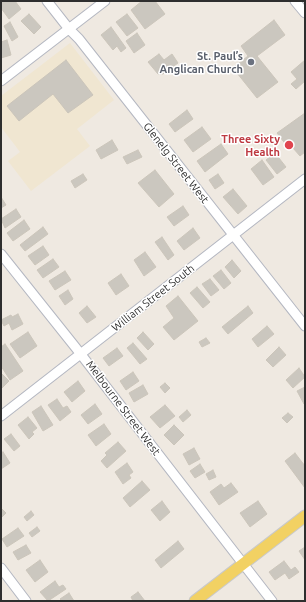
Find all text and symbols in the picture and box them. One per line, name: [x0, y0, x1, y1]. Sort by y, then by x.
place label: St. Paul’s Anglican Church: [160, 49, 243, 75]
marker: St. Paul’s Anglican Church: [246, 57, 256, 67]
street label: Glenelg Street West: [140, 120, 212, 206]
place label: Three Sixty Health: [221, 132, 280, 158]
marker: Three Sixty Health: [283, 139, 295, 151]
street label: William Street South: [109, 262, 197, 334]
street label: Melbourne Street West: [83, 358, 163, 458]

